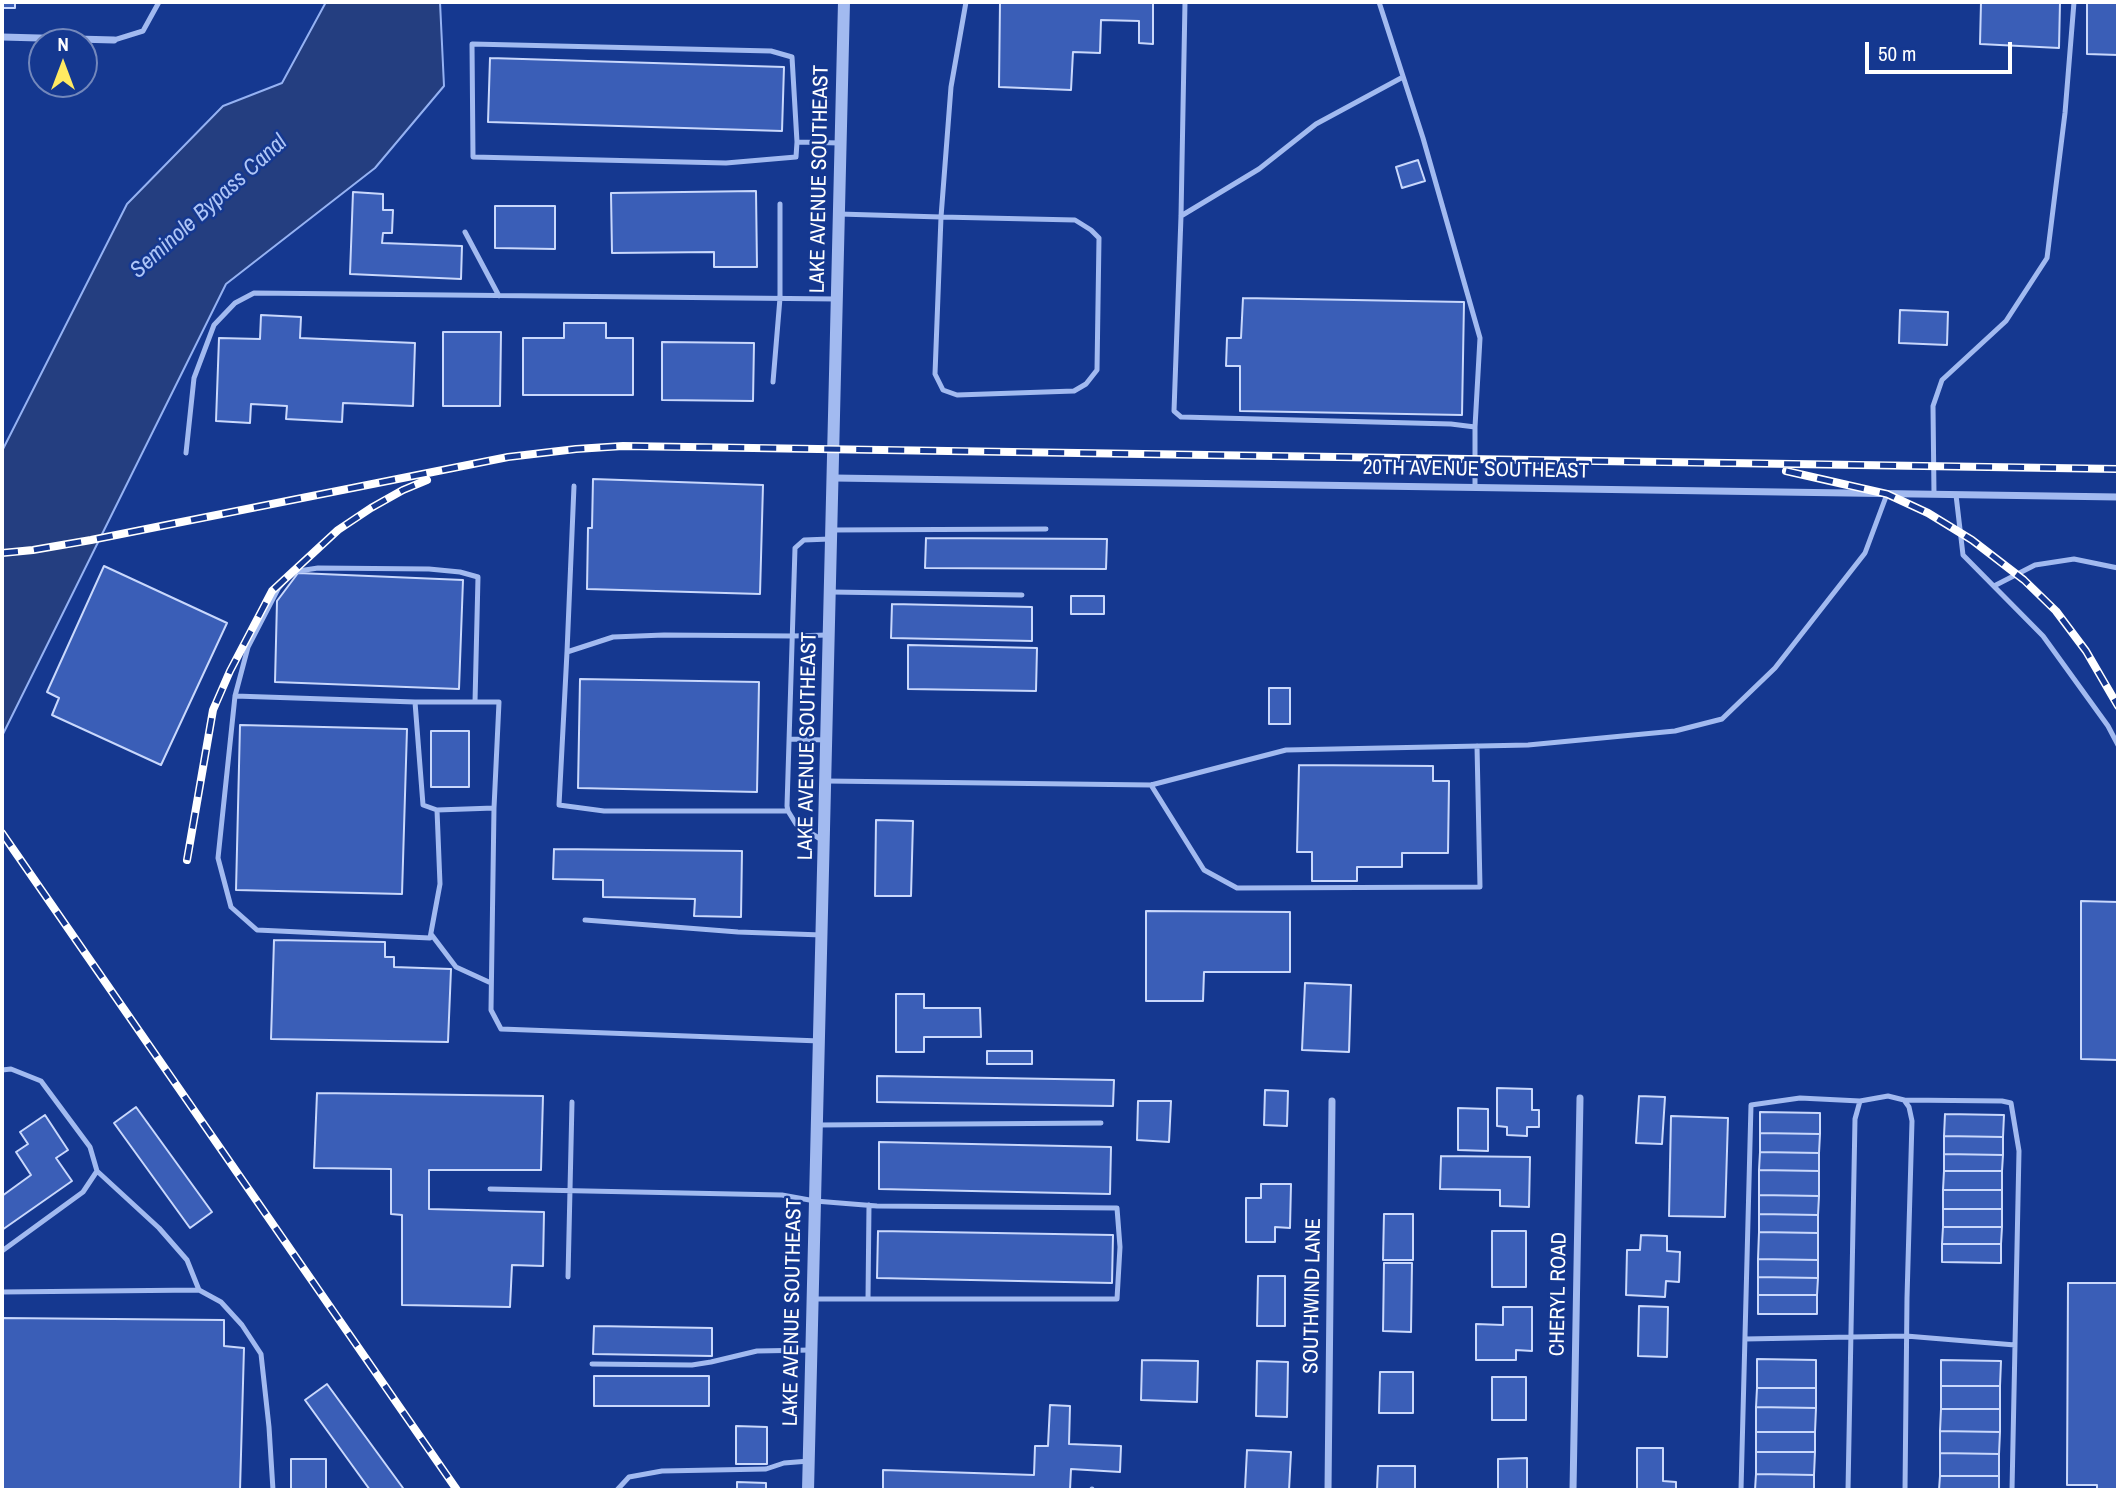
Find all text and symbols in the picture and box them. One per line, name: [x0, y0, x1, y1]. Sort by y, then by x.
north arrow: [28, 28, 98, 98]
scale bar: [1868, 28, 2015, 72]
text: N: [57, 31, 69, 57]
text: 50 m: [1878, 39, 1916, 68]
street label: LAKE AVENUE SOUTHEAST: [805, 65, 835, 293]
water label: Seminole Bypass Canal: [125, 129, 293, 285]
street label: 20TH AVENUE SOUTHEAST: [1363, 455, 1589, 485]
street label: LAKE AVENUE SOUTHEAST: [793, 632, 823, 860]
street label: LAKE AVENUE SOUTHEAST: [778, 1198, 808, 1426]
street label: SOUTHWIND LANE: [1299, 1218, 1327, 1374]
street label: CHERYL ROAD: [1545, 1232, 1573, 1356]

